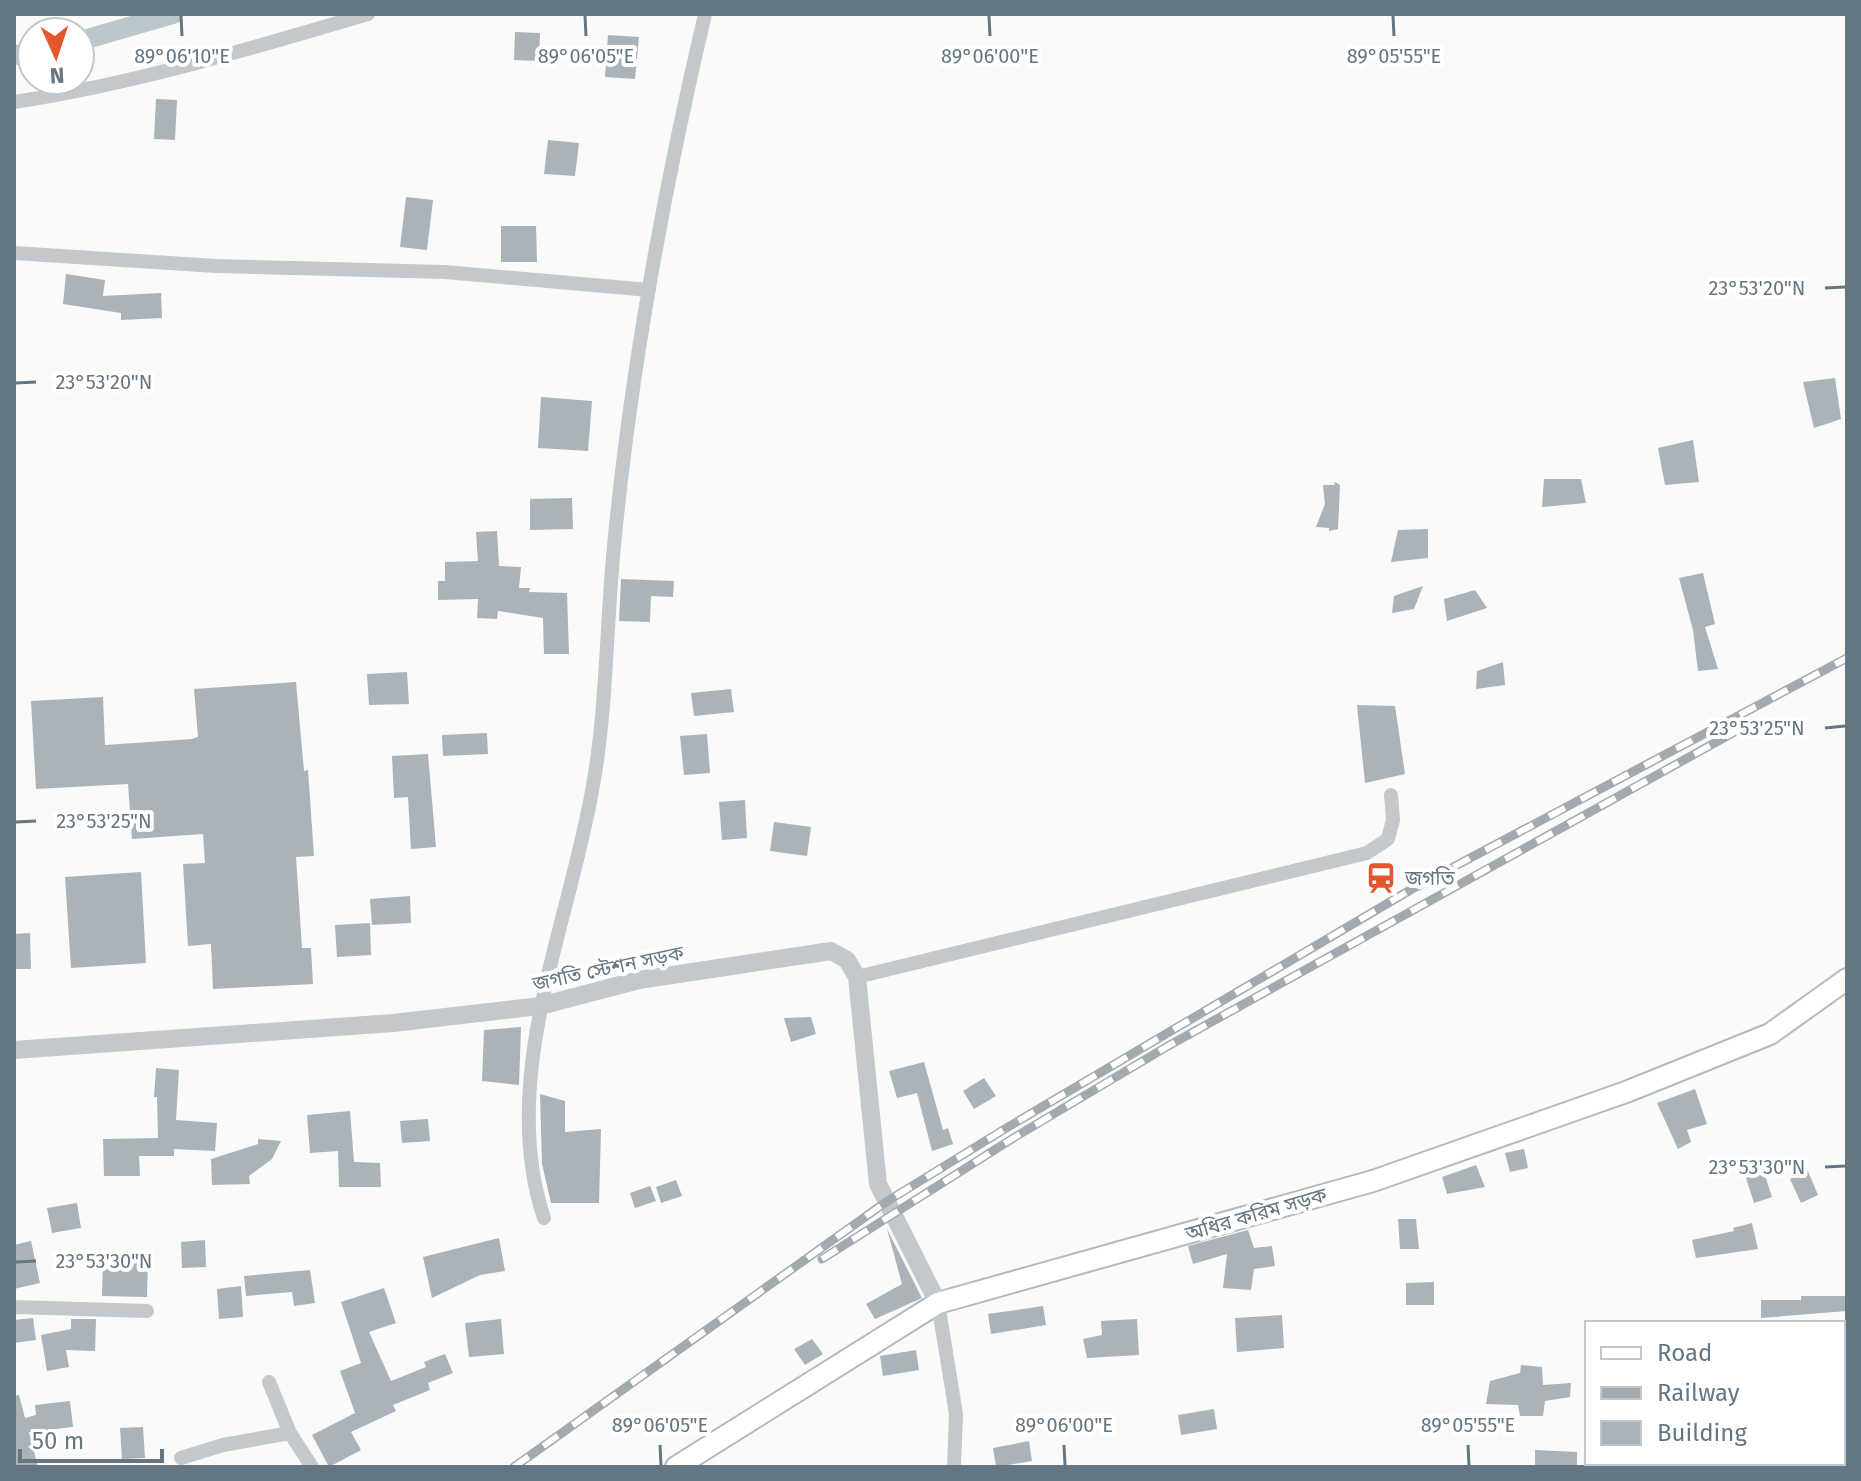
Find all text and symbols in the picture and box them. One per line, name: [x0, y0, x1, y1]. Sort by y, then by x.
north arrow: [16, 16, 96, 96]
text: 89°06'10"E: [134, 44, 230, 68]
text: 89°06'05"E: [538, 44, 634, 68]
text: 89°06'00"E: [941, 44, 1039, 68]
text: 89°05'55"E: [1347, 44, 1441, 68]
text: N: [49, 62, 65, 89]
text: 23°53'20"N: [1709, 276, 1805, 300]
text: 23°53'20"N: [56, 370, 152, 394]
text: 23°53'25"N: [1709, 716, 1805, 740]
text: 23°53'25"N: [56, 809, 152, 833]
station icon: জগতি: [1364, 861, 1398, 895]
place label: জগতি: [1404, 866, 1455, 890]
street label: জগতি স্টেশন সড়ক: [529, 940, 687, 996]
text: 23°53'30"N: [1708, 1155, 1806, 1179]
street label: অধির করিম সড়ক: [1182, 1182, 1330, 1246]
text: 23°53'30"N: [55, 1249, 153, 1273]
legend: [1585, 1321, 1845, 1465]
text: Road: [1657, 1339, 1712, 1367]
text: Railway: [1657, 1379, 1740, 1407]
scale bar: [20, 1413, 162, 1463]
text: 89°06'05"E: [612, 1413, 708, 1437]
text: 89°06'00"E: [1015, 1413, 1113, 1437]
text: 89°05'55"E: [1421, 1413, 1515, 1437]
text: Building: [1657, 1419, 1747, 1447]
text: 50 m: [32, 1427, 84, 1455]

